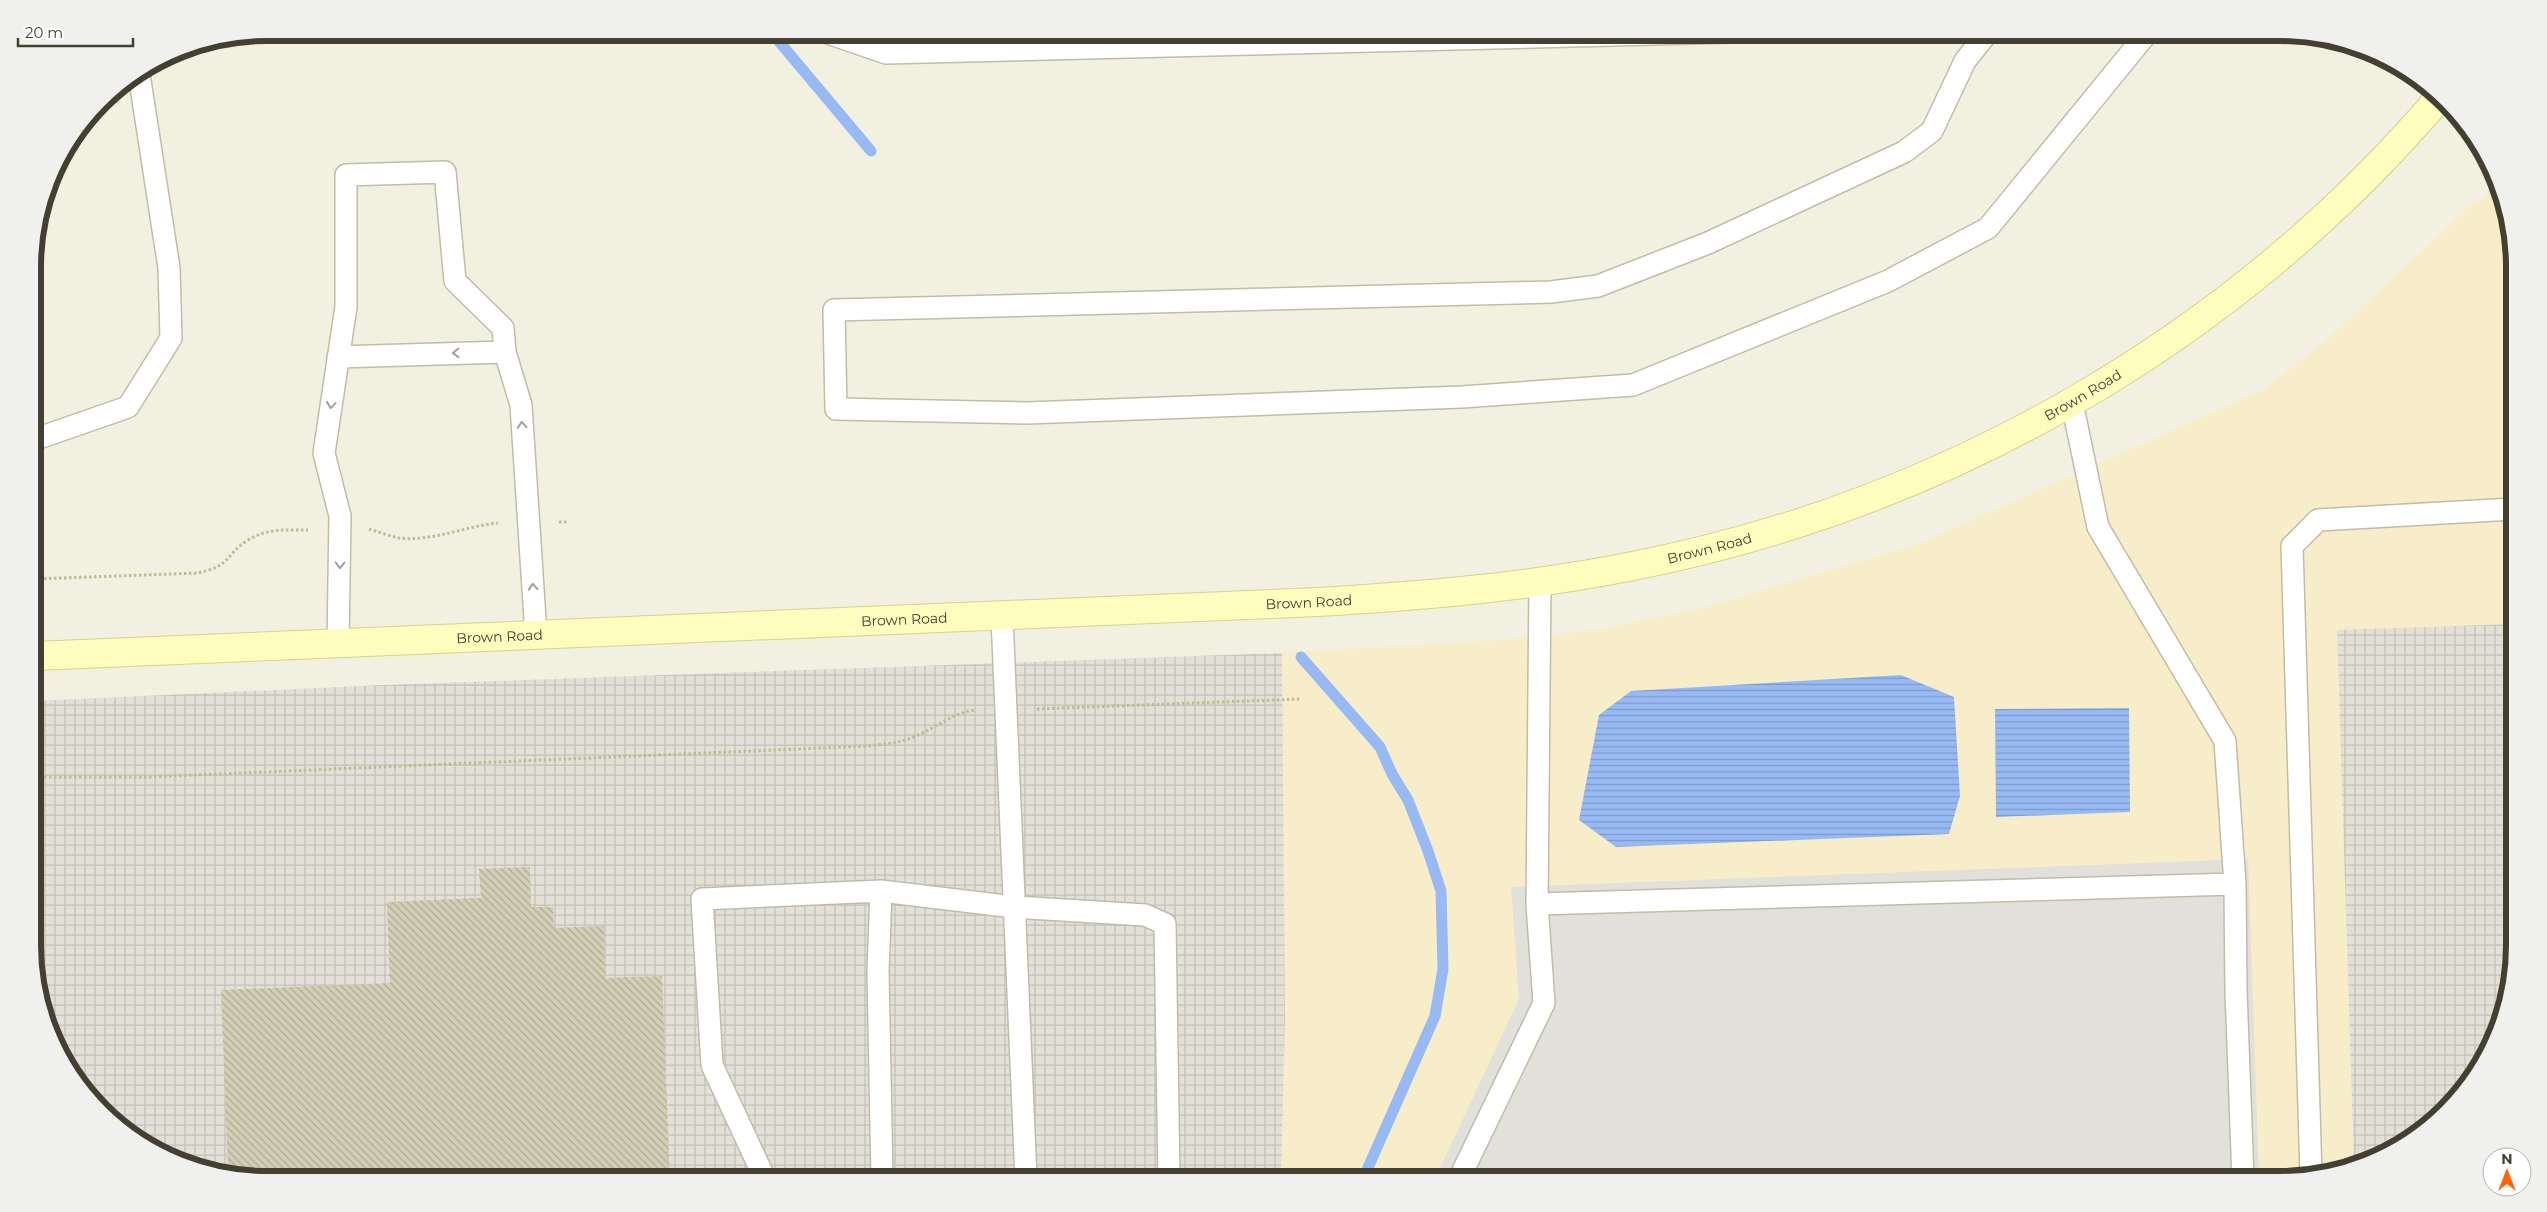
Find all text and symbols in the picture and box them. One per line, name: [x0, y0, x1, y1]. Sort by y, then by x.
scale bar: [18, 15, 132, 47]
text: 20 m: [25, 23, 63, 42]
one-way arrow: [452, 348, 460, 359]
street label: Brown Road: [2041, 365, 2125, 425]
one-way arrow: [326, 401, 337, 409]
one-way arrow: [516, 420, 527, 428]
street label: Brown Road: [1666, 529, 1754, 568]
one-way arrow: [335, 561, 345, 569]
one-way arrow: [527, 583, 538, 591]
street label: Brown Road: [1265, 591, 1353, 613]
street label: Brown Road: [861, 609, 948, 630]
street label: Brown Road: [456, 626, 543, 647]
north arrow: [2482, 1147, 2532, 1197]
text: N: [2501, 1150, 2513, 1168]

